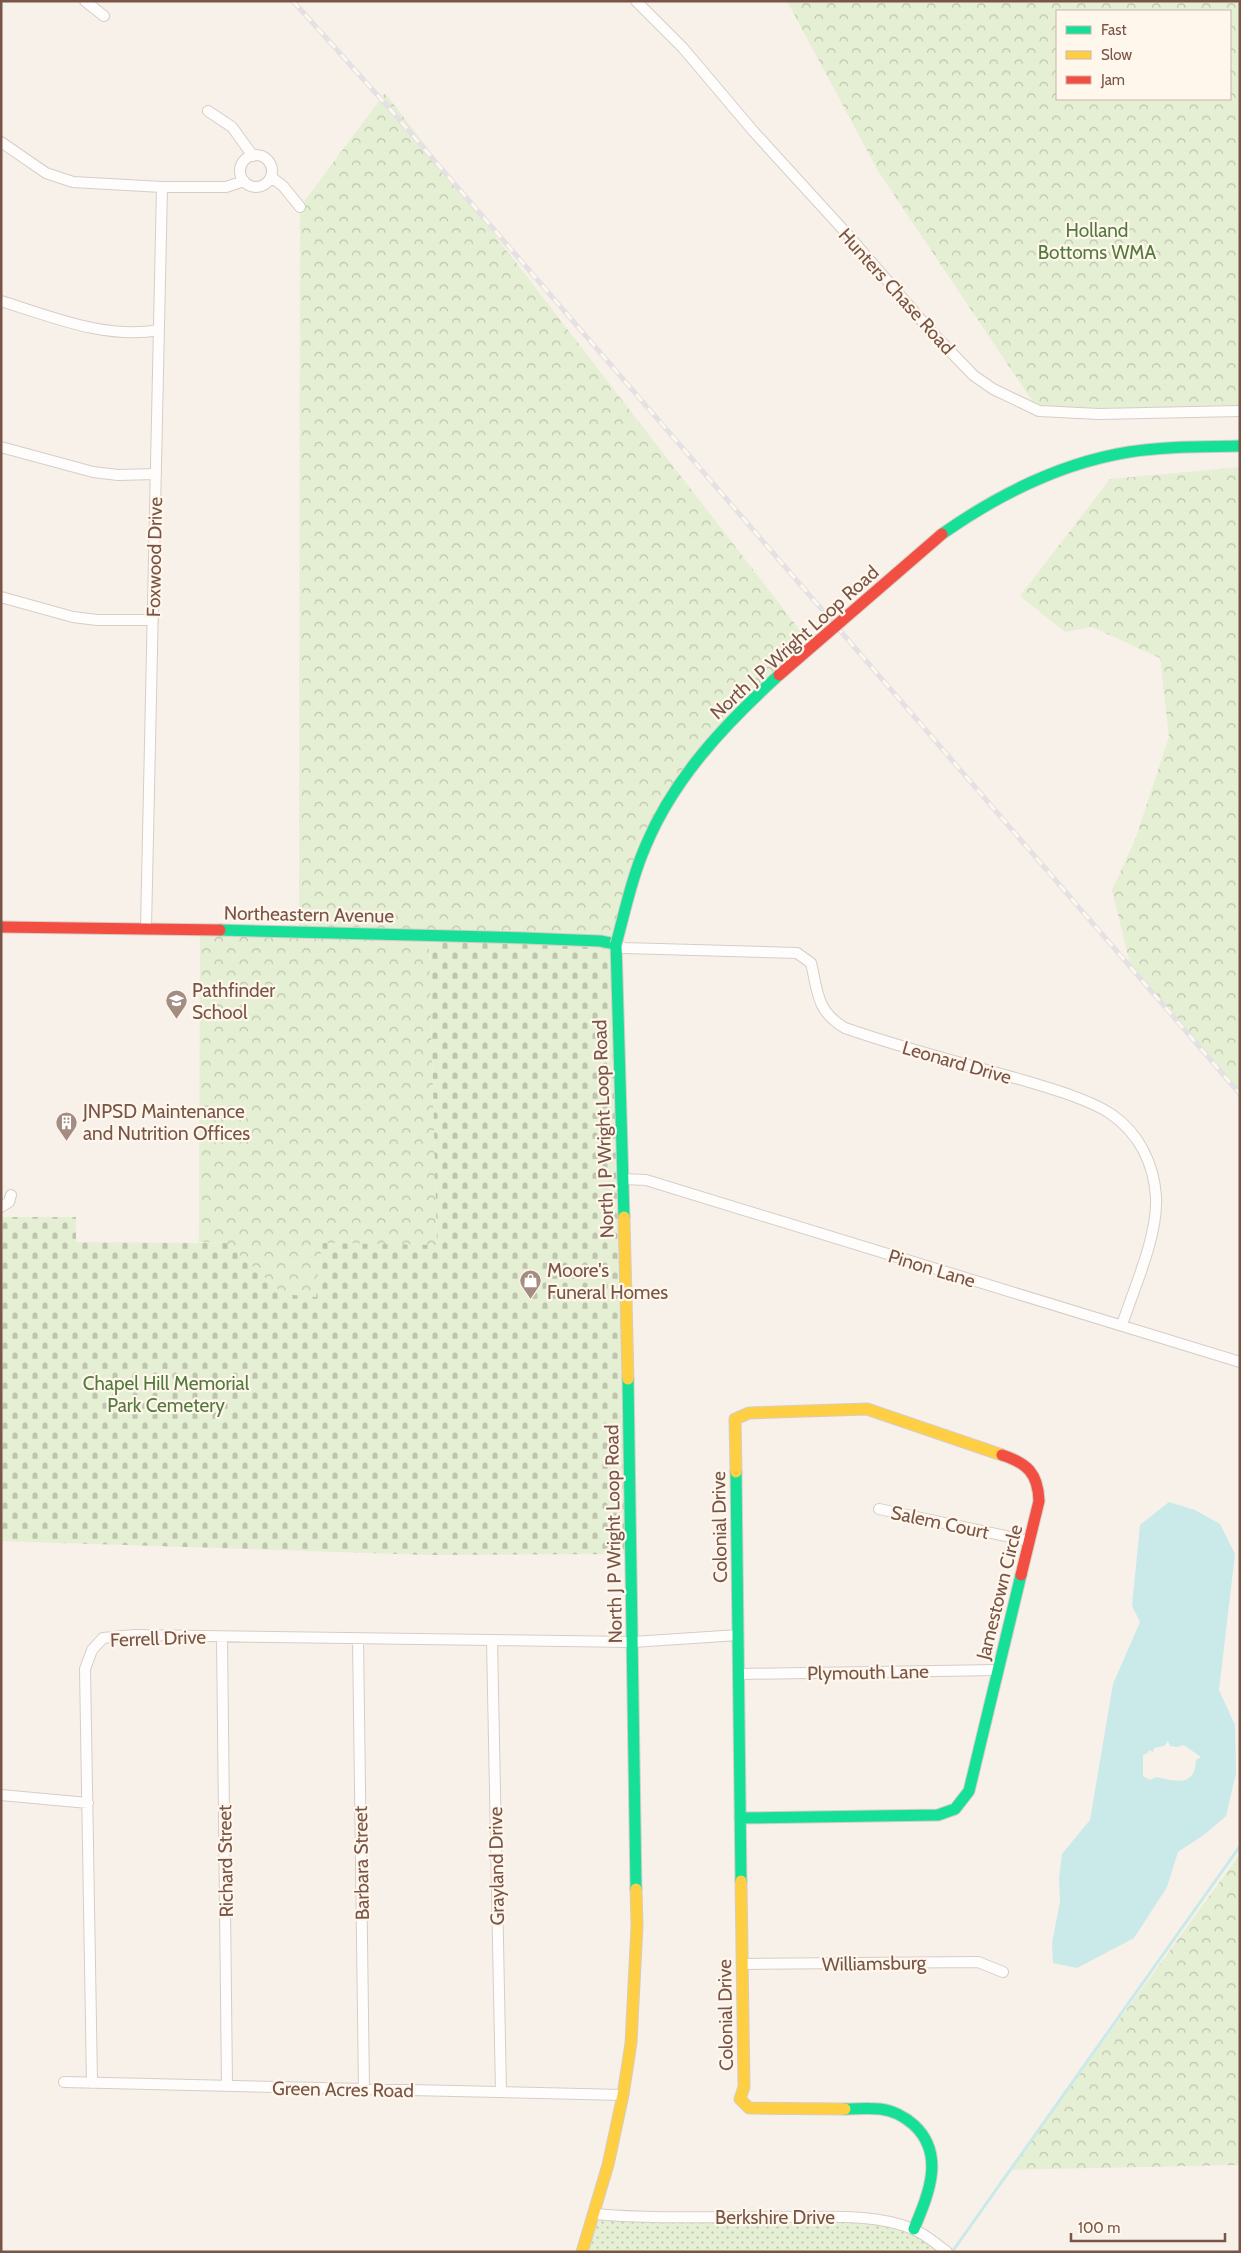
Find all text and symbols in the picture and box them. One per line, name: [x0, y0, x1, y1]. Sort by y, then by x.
legend: [1056, 10, 1231, 100]
text: Fast: [1101, 21, 1126, 39]
text: Slow: [1101, 46, 1132, 64]
text: Jam: [1100, 71, 1125, 89]
park label: Holland Bottoms WMA: [1038, 219, 1157, 264]
street label: Hunters Chase Road: [834, 223, 959, 359]
street label: Foxwood Drive: [142, 496, 167, 617]
street label: North J P Wright Loop Road: [705, 561, 883, 724]
street label: Northeastern Avenue: [224, 902, 395, 927]
place label: Pathfinder School: [192, 979, 275, 1024]
school or university icon: Pathfinder School: [164, 989, 188, 1020]
street label: North J P Wright Loop Road: [588, 1019, 619, 1239]
street label: Leonard Drive: [900, 1036, 1014, 1089]
place label: JNPSD Maintenance and Nutrition Offices: [82, 1100, 250, 1145]
building icon: JNPSD Maintenance and Nutrition Offices: [55, 1110, 79, 1141]
street label: Pinon Lane: [886, 1244, 978, 1293]
place label: Moore's Funeral Homes: [547, 1259, 668, 1304]
shop icon: Moore's Funeral Homes: [519, 1269, 543, 1300]
park label: Chapel Hill Memorial Park Cemetery: [83, 1372, 250, 1417]
street label: North J P Wright Loop Road: [600, 1424, 627, 1644]
street label: Colonial Drive: [707, 1471, 732, 1583]
street label: Salem Court: [889, 1501, 992, 1544]
street label: Jamestown Circle: [971, 1522, 1027, 1663]
street label: Ferrell Drive: [110, 1625, 207, 1652]
street label: Plymouth Lane: [807, 1660, 929, 1685]
street label: Richard Street: [213, 1804, 238, 1918]
street label: Barbara Street: [349, 1805, 374, 1920]
street label: Grayland Drive: [484, 1806, 509, 1925]
street label: Williamsburg: [822, 1951, 927, 1976]
street label: Colonial Drive: [713, 1959, 738, 2071]
street label: Green Acres Road: [272, 2077, 414, 2102]
street label: Berkshire Drive: [715, 2206, 835, 2229]
scale bar: [1071, 2210, 1225, 2242]
text: 100 m: [1078, 2219, 1120, 2237]

